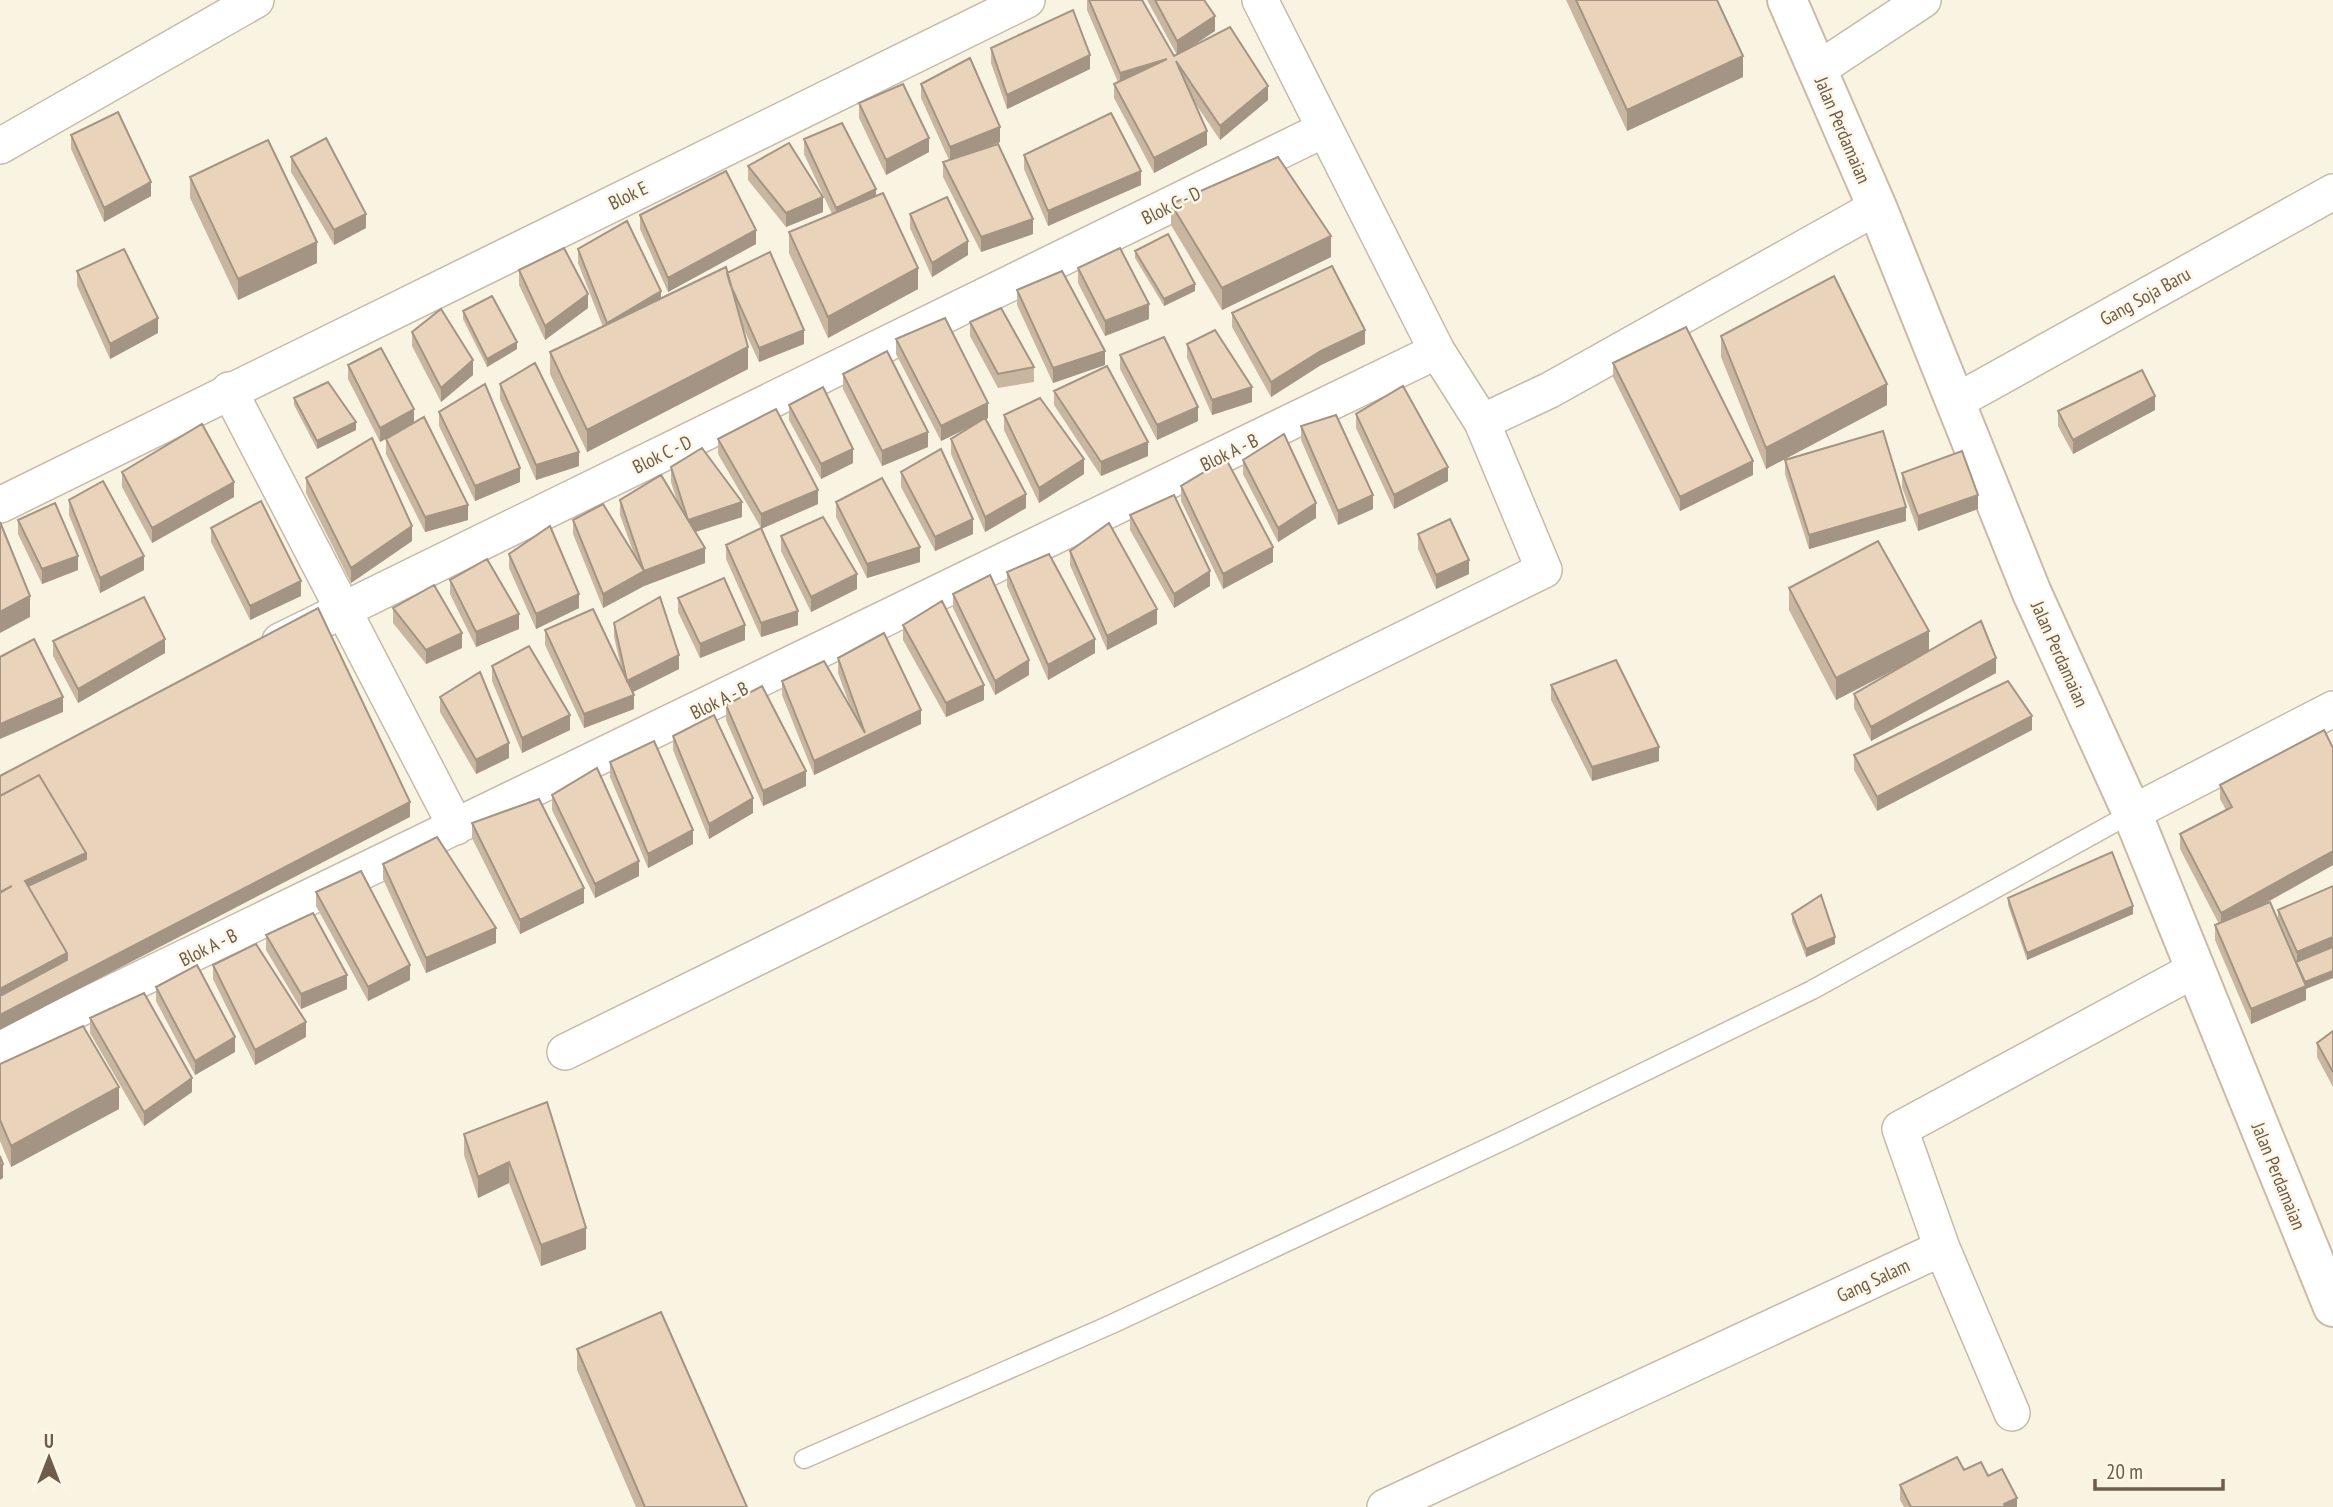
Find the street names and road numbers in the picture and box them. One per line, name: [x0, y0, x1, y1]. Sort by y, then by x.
street label: Jalan Perdamaian: [1809, 72, 1876, 187]
street label: Blok E: [604, 175, 652, 215]
street label: Blok C - D: [1138, 180, 1204, 230]
street label: Gang Soja Baru: [2096, 261, 2194, 331]
street label: Blok A - B: [1196, 428, 1262, 476]
street label: Blok C - D: [629, 429, 695, 479]
street label: Jalan Perdamaian: [2026, 596, 2094, 711]
street label: Blok A - B: [686, 676, 752, 724]
street label: Blok A - B: [175, 923, 241, 971]
street label: Jalan Perdamaian: [2246, 1118, 2311, 1233]
street label: Gang Salam: [1833, 1253, 1913, 1307]

